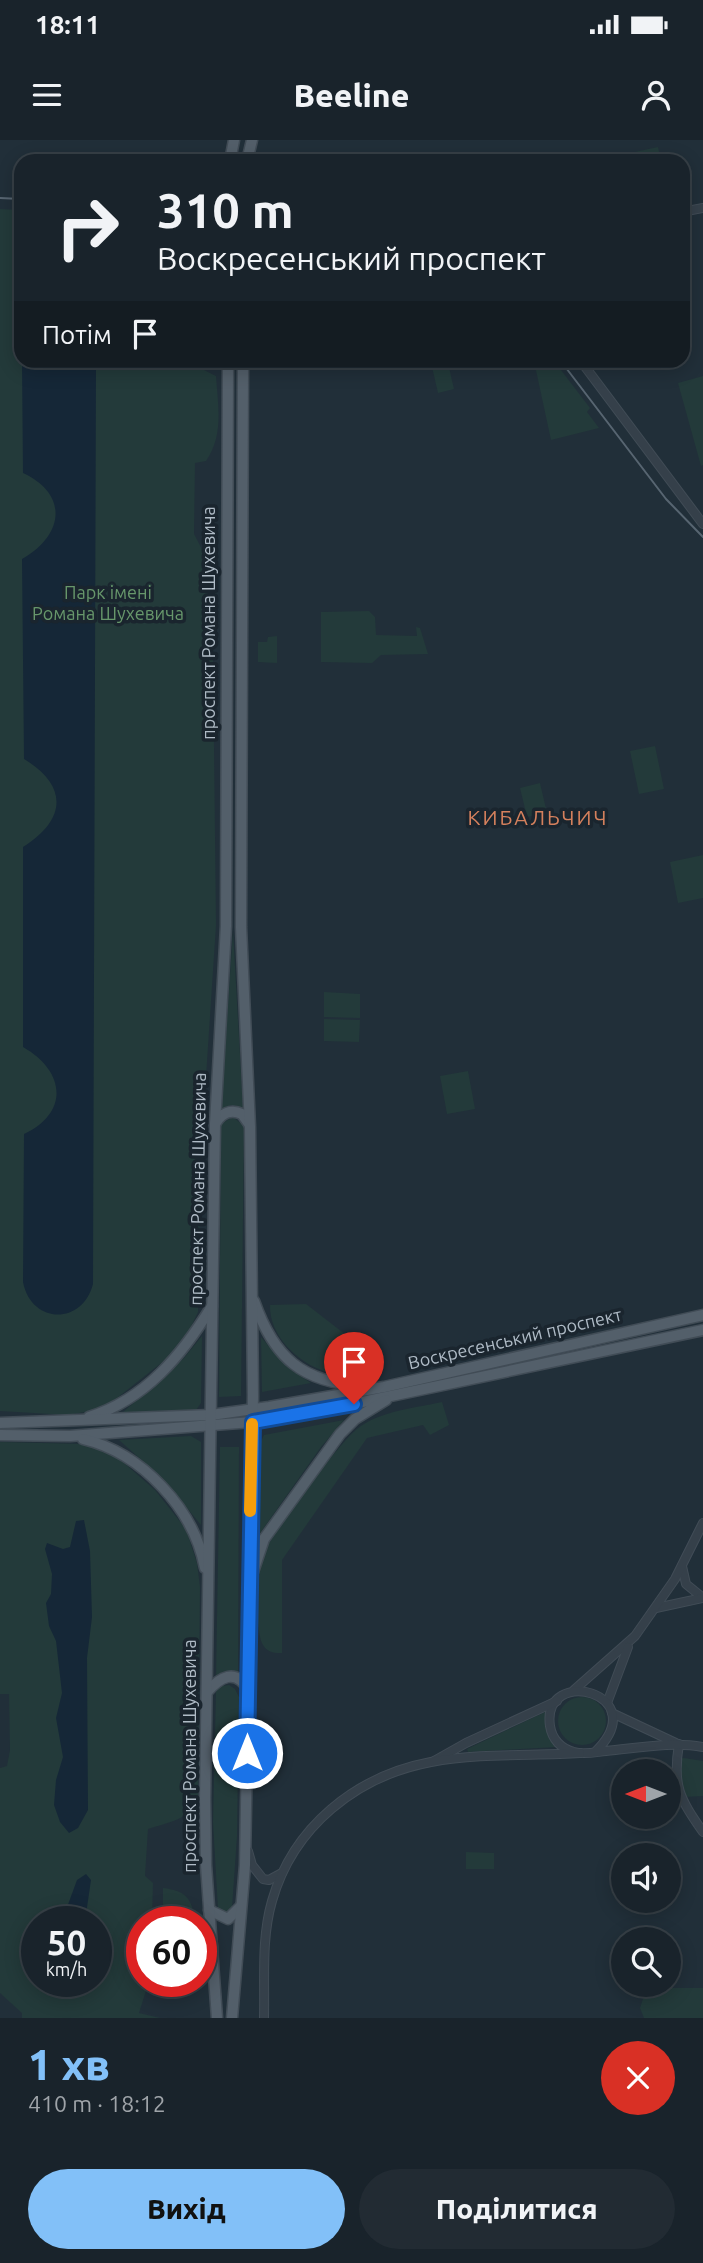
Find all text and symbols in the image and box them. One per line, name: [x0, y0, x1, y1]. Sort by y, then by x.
text: 18:11: [35, 10, 100, 39]
icon: menu: [28, 76, 66, 114]
icon: person: [637, 76, 675, 114]
text: Beeline: [294, 77, 409, 113]
icon: right: [42, 182, 133, 273]
text: 310 m: [157, 182, 294, 237]
text: Воскресенський проспект: [157, 240, 546, 276]
icon: arrive: [126, 315, 164, 353]
text: Потім: [42, 320, 112, 349]
street label: проспект Романа Шухевича: [198, 506, 218, 740]
park label: Парк імені Романа Шухевича: [32, 582, 184, 623]
district label: КИБАЛЬЧИЧ: [468, 805, 608, 829]
street label: проспект Романа Шухевича: [185, 1072, 209, 1306]
street label: Воскресенський проспект: [406, 1304, 624, 1372]
pin: [324, 1332, 384, 1404]
icon: arrive: [335, 1343, 373, 1381]
street label: проспект Романа Шухевича: [179, 1639, 199, 1873]
position arrow: [210, 1716, 284, 1790]
north arrow: [611, 1759, 681, 1829]
map controls: [611, 1759, 681, 1997]
button: sound: [611, 1843, 681, 1913]
speed limit sign: 60: [126, 1906, 217, 1997]
text: 50: [47, 1922, 86, 1962]
button: search: [611, 1927, 681, 1997]
text: km/h: [46, 1959, 87, 1979]
text: 1 хв: [28, 2041, 110, 2088]
button: close: [601, 2041, 675, 2115]
text: 410 m · 18:12: [28, 2091, 166, 2116]
button: Вихід: [28, 2169, 345, 2249]
button: Поділитися: [359, 2169, 675, 2249]

